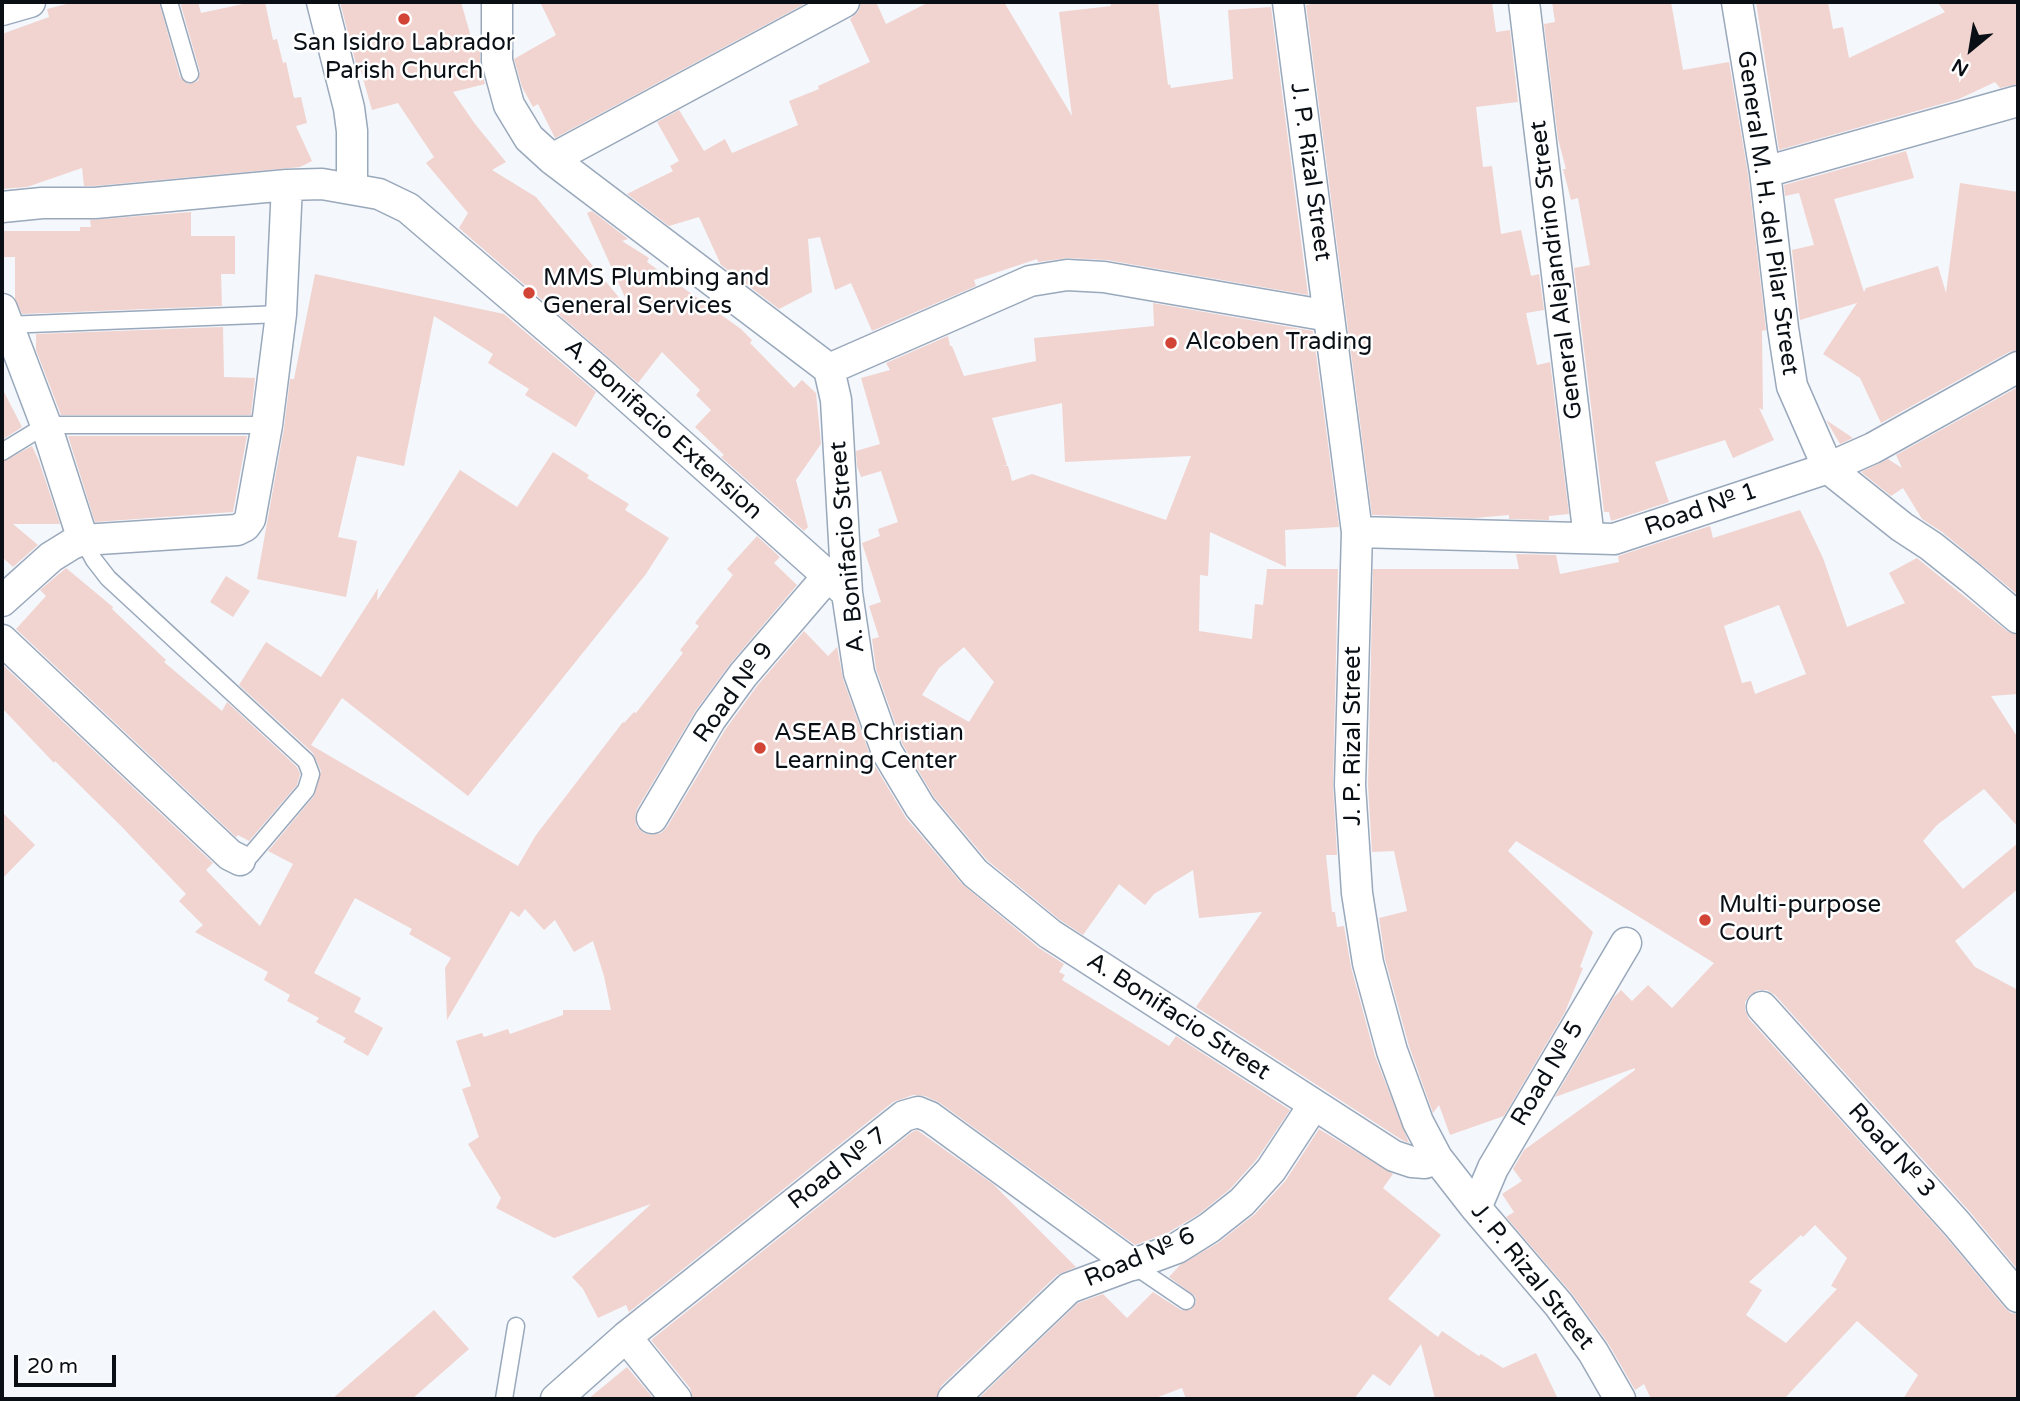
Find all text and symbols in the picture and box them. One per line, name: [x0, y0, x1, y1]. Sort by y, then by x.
marker: San Isidro Labrador Parish Church: [396, 11, 412, 27]
north arrow: [1936, 14, 2006, 84]
place label: San Isidro Labrador Parish Church: [293, 30, 515, 86]
street label: General M. H. del Pilar Street: [1730, 49, 1804, 377]
text: N: [1948, 54, 1973, 81]
street label: J. P. Rizal Street: [1283, 81, 1337, 263]
street label: General Alejandrino Street: [1524, 119, 1590, 421]
place label: MMS Plumbing and General Services: [543, 265, 769, 321]
marker: MMS Plumbing and General Services: [521, 285, 537, 301]
place label: Alcoben Trading: [1185, 329, 1372, 357]
street label: A. Bonifacio Extension: [558, 334, 768, 526]
marker: Alcoben Trading: [1163, 335, 1179, 351]
street label: A. Bonifacio Street: [824, 440, 872, 654]
street label: Road № 1: [1641, 477, 1761, 543]
street label: Road № 9: [688, 637, 780, 749]
street label: J. P. Rizal Street: [1340, 646, 1368, 826]
place label: ASEAB Christian Learning Center: [774, 720, 964, 776]
marker: ASEAB Christian Learning Center: [752, 740, 768, 756]
place label: Multi-purpose Court: [1719, 892, 1881, 948]
marker: Multi-purpose Court: [1697, 912, 1713, 928]
street label: A. Bonifacio Street: [1081, 947, 1275, 1087]
street label: Road № 5: [1506, 1016, 1590, 1132]
street label: Road № 3: [1841, 1098, 1941, 1204]
street label: Road № 7: [783, 1122, 893, 1216]
street label: J. P. Rizal Street: [1464, 1198, 1600, 1356]
street label: Road № 6: [1080, 1222, 1200, 1294]
scale bar: [18, 1342, 119, 1386]
text: 20 m: [27, 1354, 78, 1379]

